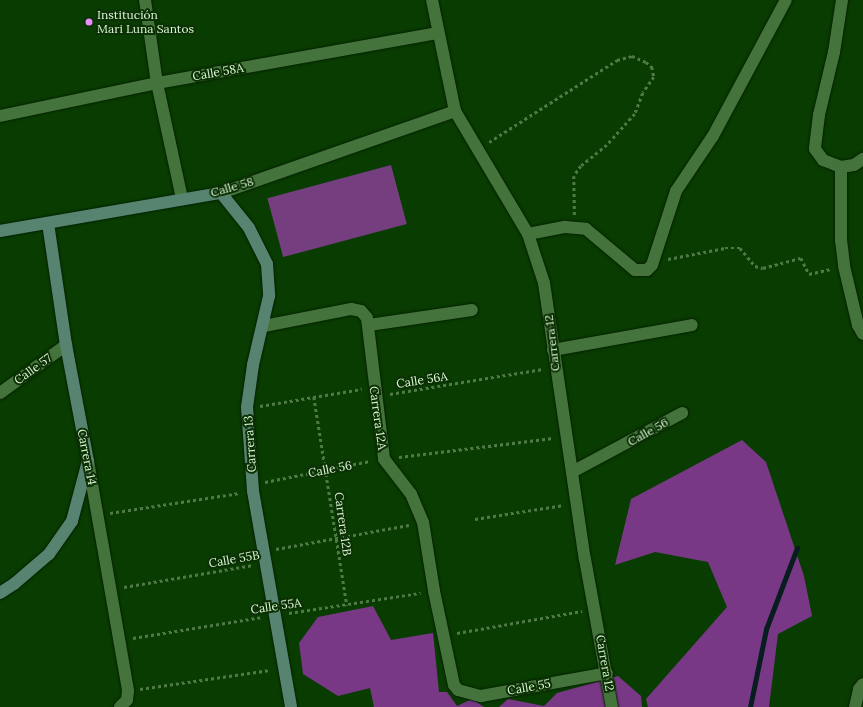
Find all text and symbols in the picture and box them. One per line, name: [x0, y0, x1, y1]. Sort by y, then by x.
place label: Institución Mari Luna Santos: [97, 8, 194, 36]
marker: Institución Mari Luna Santos: [84, 17, 94, 27]
street label: Calle 58A: [191, 60, 245, 84]
street label: Calle 58: [209, 174, 255, 200]
street label: Carrera 12: [541, 314, 563, 372]
street label: Calle 57: [11, 351, 55, 387]
street label: Calle 56A: [395, 369, 449, 391]
street label: Carrera 12A: [366, 385, 390, 451]
street label: Carrera 13: [241, 415, 259, 473]
street label: Calle 56: [625, 415, 671, 449]
street label: Carrera 14: [75, 428, 99, 486]
street label: Calle 56: [307, 458, 353, 480]
street label: Carrera 12B: [331, 491, 355, 557]
street label: Calle 55B: [207, 547, 261, 571]
street label: Calle 55A: [250, 595, 302, 617]
street label: Carrera 12: [593, 634, 617, 692]
street label: Calle 55: [506, 676, 552, 698]

